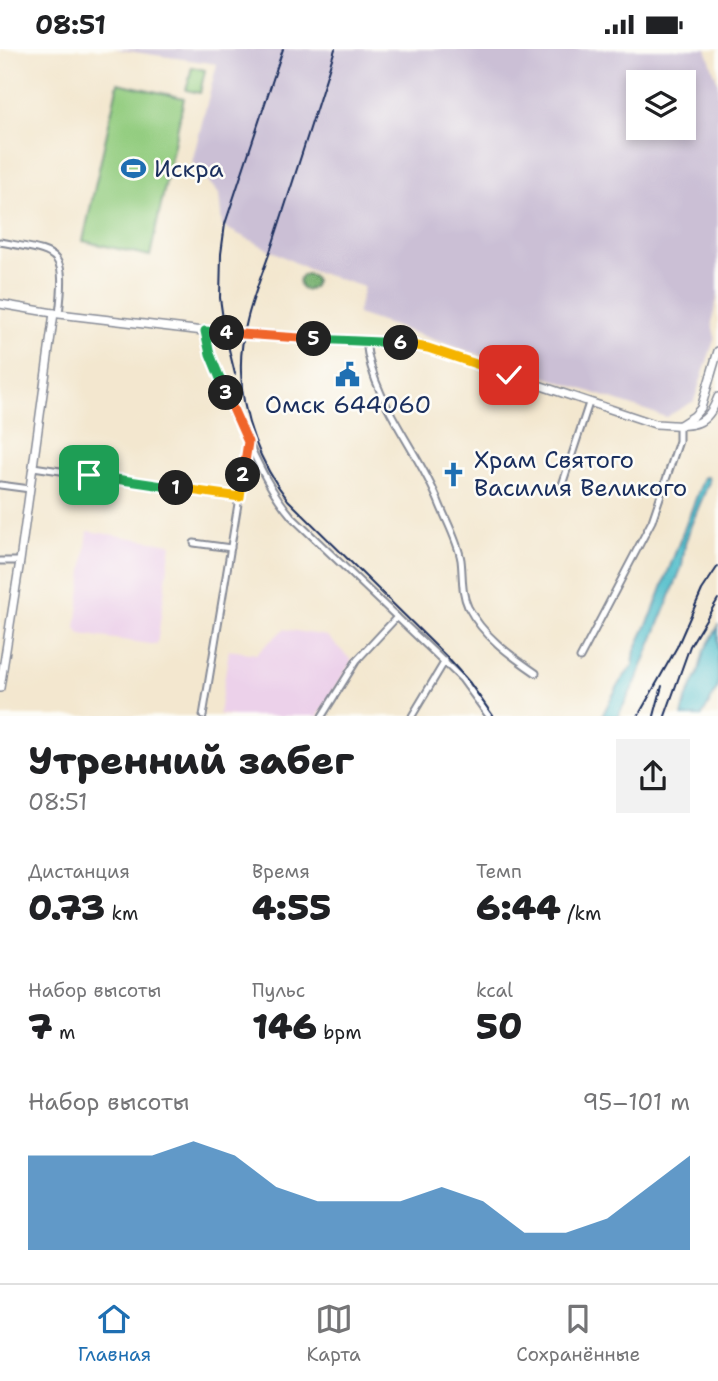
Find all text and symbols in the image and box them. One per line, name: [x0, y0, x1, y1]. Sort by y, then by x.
text: 08:51: [35, 7, 106, 42]
map controls: [626, 70, 696, 140]
button: layers: [626, 70, 696, 140]
place label: Искра: [154, 153, 224, 185]
sports icon: Искра: [120, 155, 148, 183]
pin: 4: [210, 315, 244, 351]
text: 4: [220, 320, 233, 345]
pin: 5: [296, 321, 332, 357]
pin: 6: [384, 325, 418, 361]
text: 5: [308, 326, 319, 351]
text: 6: [394, 330, 407, 355]
pin: [479, 345, 539, 405]
icon: check: [490, 356, 528, 394]
public building icon: Омск 644060: [334, 360, 362, 388]
pin: 3: [208, 375, 244, 411]
text: 3: [219, 380, 232, 405]
place label: Омск 644060: [265, 389, 431, 421]
place label: Храм Святого Василия Великого: [474, 444, 687, 504]
pin: [59, 445, 119, 505]
icon: arrive: [70, 456, 108, 494]
pin: 2: [226, 457, 260, 493]
church icon: Храм Святого Василия Великого: [440, 460, 468, 488]
text: 2: [236, 462, 249, 487]
pin: 1: [158, 471, 194, 506]
text: 1: [171, 475, 180, 500]
text: Утренний забег: [28, 735, 354, 786]
button: share: [616, 739, 690, 813]
text: 08:51: [28, 787, 87, 817]
text: Дистанция: [28, 859, 130, 884]
text: Время: [252, 859, 310, 884]
text: Темп: [476, 859, 522, 884]
text: 0.73: [28, 884, 105, 931]
text: 4:55: [252, 884, 331, 931]
text: 6:44: [476, 884, 561, 931]
text: km: [105, 901, 138, 926]
text: /km: [561, 901, 601, 926]
text: Набор высоты: [28, 978, 161, 1003]
text: Пульс: [252, 978, 305, 1003]
text: kcal: [476, 978, 513, 1003]
text: 7: [28, 1003, 53, 1050]
text: 146: [252, 1003, 317, 1050]
text: 50: [476, 1003, 523, 1050]
text: m: [53, 1020, 75, 1045]
text: bpm: [317, 1020, 362, 1045]
text: Набор высоты: [28, 1087, 189, 1117]
text: 95–101 m: [582, 1087, 690, 1117]
tab: Главная: [78, 1300, 151, 1367]
tab: Карта: [307, 1300, 361, 1367]
tab: Сохранённые: [516, 1300, 640, 1367]

